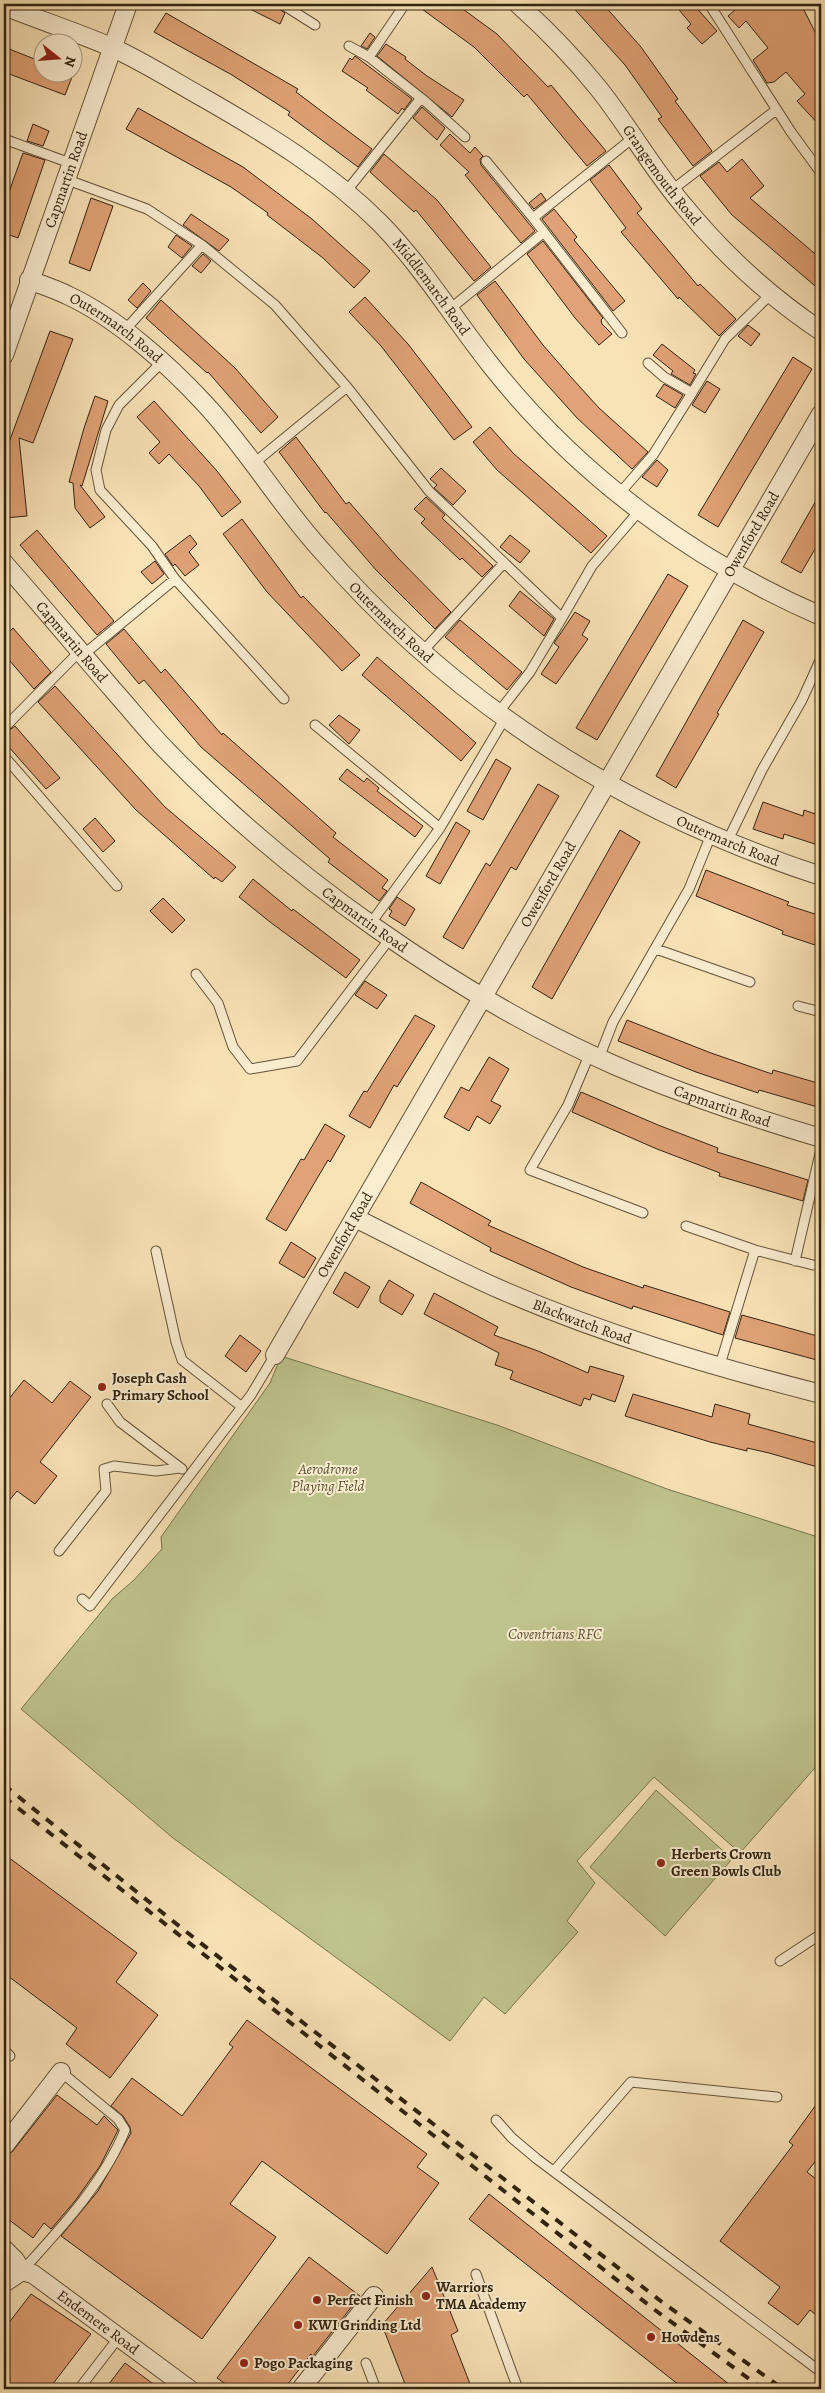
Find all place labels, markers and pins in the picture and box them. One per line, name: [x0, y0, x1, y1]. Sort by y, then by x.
place label: Joseph Cash Primary School: [112, 1368, 209, 1405]
marker: Joseph Cash Primary School: [96, 1381, 108, 1393]
place label: Herberts Crown Green Bowls Club: [671, 1844, 781, 1881]
marker: Herberts Crown Green Bowls Club: [655, 1857, 667, 1869]
place label: Warriors TMA Academy: [435, 2277, 527, 2314]
place label: Perfect Finish: [327, 2290, 413, 2310]
marker: Warriors TMA Academy: [420, 2290, 432, 2302]
marker: Perfect Finish: [311, 2294, 323, 2306]
place label: KWI Grinding Ltd: [308, 2315, 422, 2335]
marker: KWI Grinding Ltd: [292, 2319, 304, 2331]
place label: Howdens: [661, 2327, 720, 2347]
marker: Howdens: [645, 2331, 657, 2343]
place label: Pogo Packaging: [254, 2353, 353, 2373]
marker: Pogo Packaging: [238, 2357, 250, 2369]

